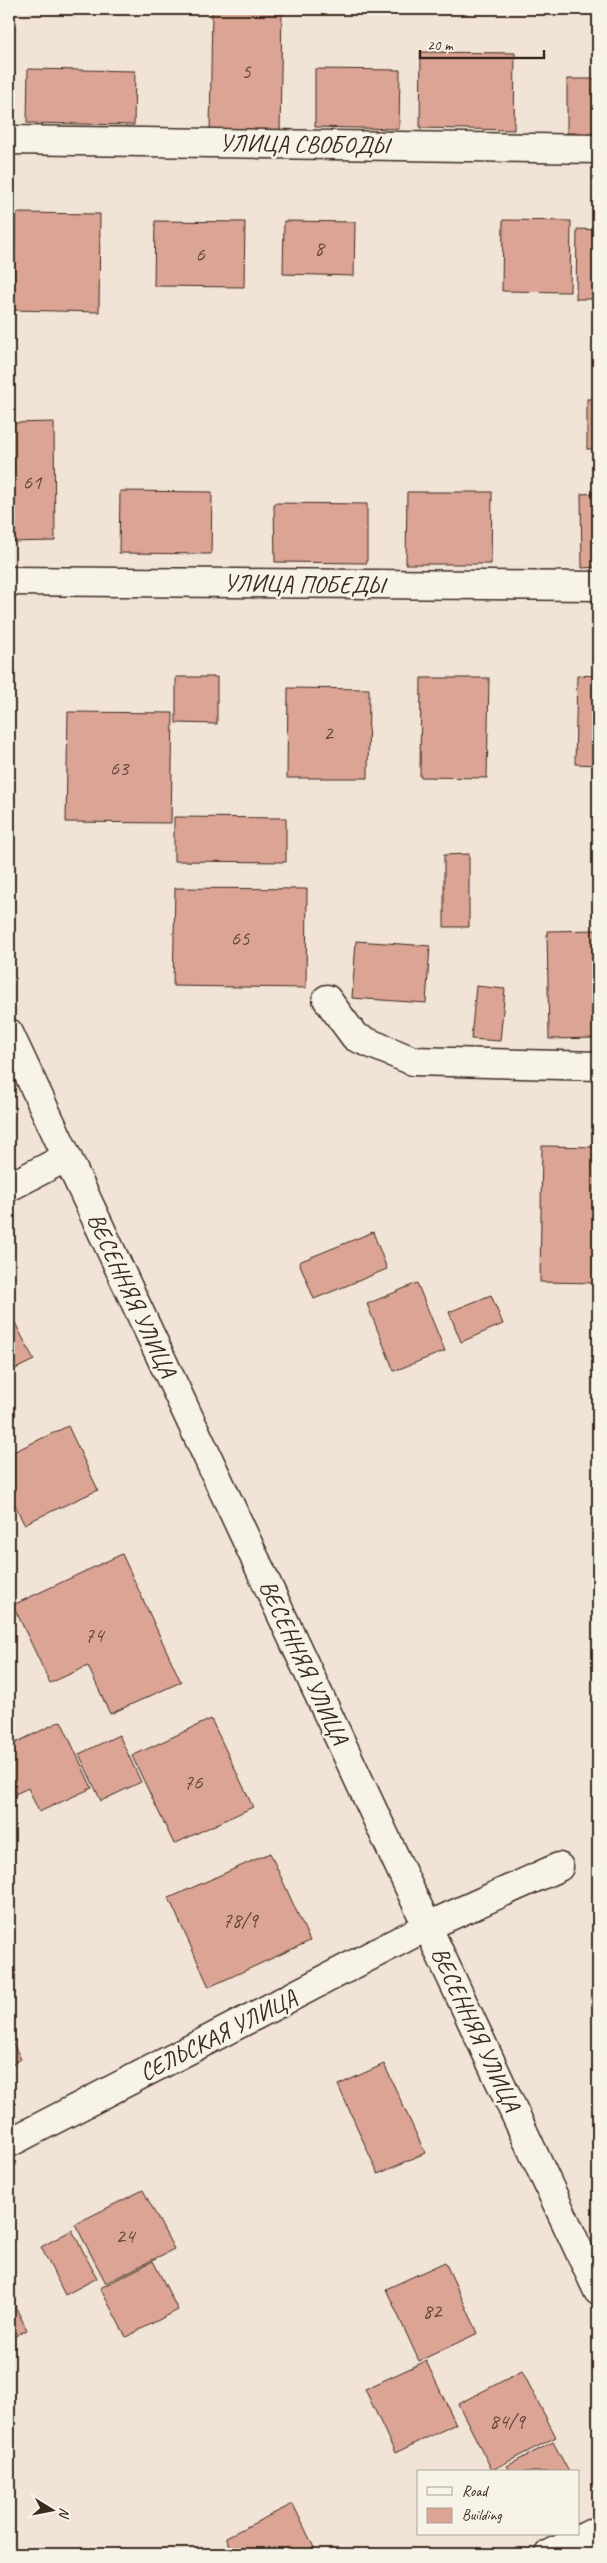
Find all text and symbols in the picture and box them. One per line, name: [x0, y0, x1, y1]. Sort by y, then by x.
scale bar: [420, 28, 543, 60]
text: 20 m: [427, 36, 454, 55]
house number: 5: [241, 58, 252, 84]
street label: УЛИЦА СВОБОДЫ: [219, 128, 393, 161]
house number: 8: [314, 235, 326, 261]
house number: 6: [195, 241, 205, 267]
house number: 61: [23, 469, 43, 495]
street label: УЛИЦА ПОБЕДЫ: [224, 568, 388, 600]
house number: 2: [323, 720, 334, 746]
house number: 63: [110, 755, 130, 781]
house number: 65: [231, 925, 251, 951]
street label: ВЕСЕННЯЯ УЛИЦА: [81, 1208, 184, 1383]
street label: ВЕСЕННЯЯ УЛИЦА: [253, 1575, 356, 1750]
house number: 74: [85, 1622, 106, 1648]
house number: 76: [184, 1769, 203, 1795]
house number: 78/9: [222, 1907, 259, 1933]
street label: ВЕСЕННЯЯ УЛИЦА: [425, 1942, 528, 2117]
street label: СЕЛЬСКАЯ УЛИЦА: [134, 1982, 302, 2088]
house number: 24: [116, 2223, 137, 2249]
house number: 82: [423, 2298, 443, 2324]
house number: 84/9: [489, 2408, 526, 2434]
legend: [417, 2470, 580, 2536]
text: Road: [462, 2482, 489, 2501]
north arrow: [28, 2486, 78, 2536]
text: N: [55, 2506, 73, 2520]
text: Building: [462, 2506, 502, 2525]

